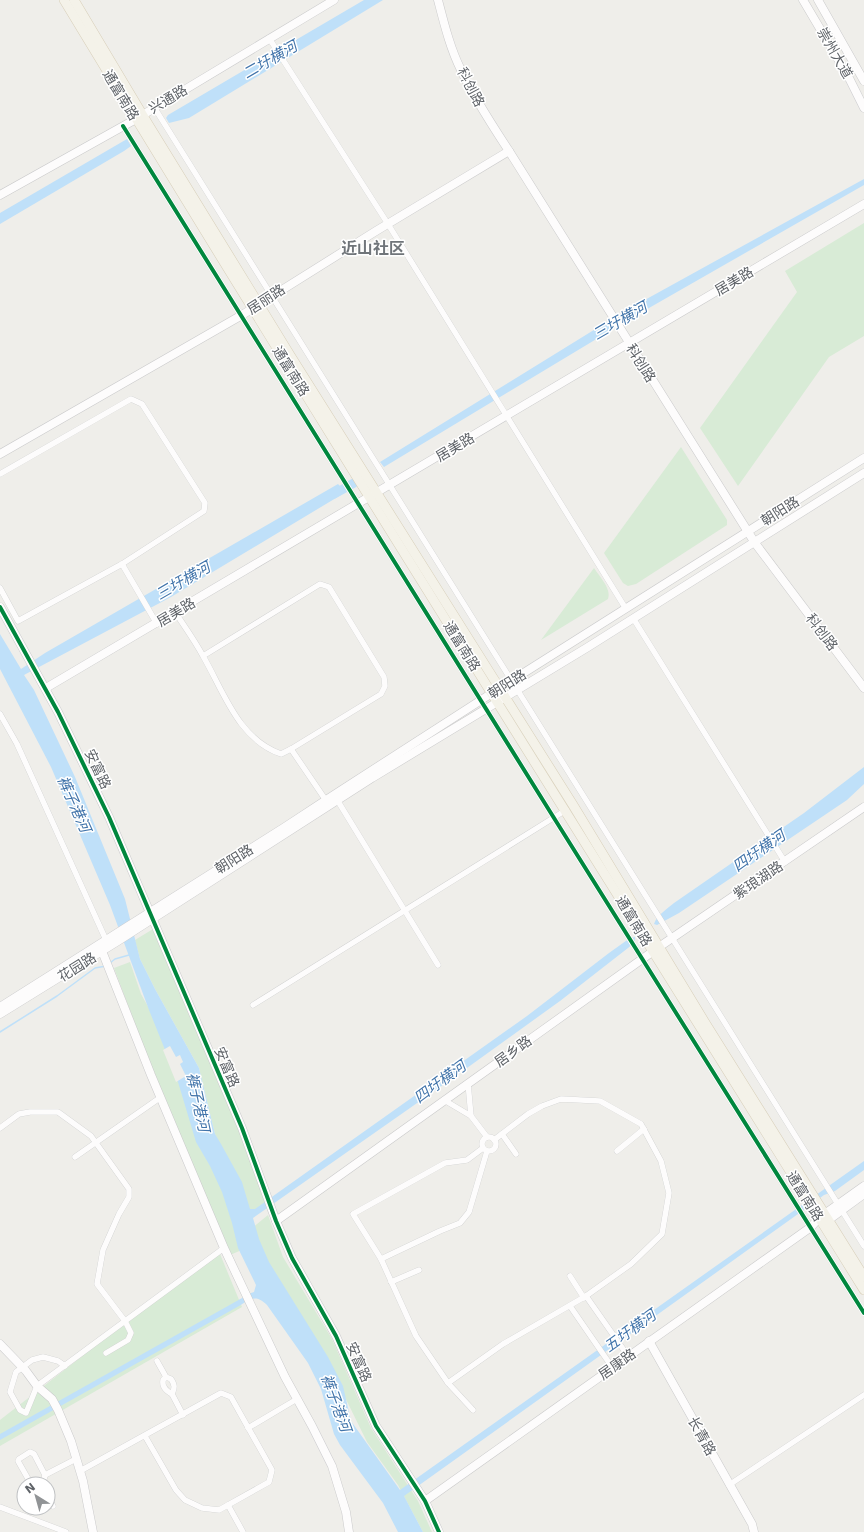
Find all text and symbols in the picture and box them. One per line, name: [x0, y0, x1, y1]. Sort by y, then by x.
street label: 崇州大道: [814, 25, 856, 81]
water label: 二圩横河: [240, 36, 303, 83]
street label: 科创路: [454, 65, 488, 109]
street label: 通富南路: [100, 67, 142, 123]
street label: 兴通路: [146, 81, 190, 117]
district label: 近山社区: [341, 239, 405, 258]
street label: 居美路: [712, 263, 756, 299]
street label: 居丽路: [244, 281, 288, 317]
water label: 三圩横河: [590, 297, 653, 344]
street label: 科创路: [623, 341, 659, 385]
street label: 通富南路: [269, 343, 313, 399]
street label: 居美路: [433, 429, 477, 465]
street label: 朝阳路: [758, 493, 802, 529]
water label: 三圩横河: [153, 557, 216, 604]
street label: 居美路: [154, 594, 198, 630]
street label: 科创路: [803, 610, 841, 654]
street label: 通富南路: [440, 618, 484, 674]
street label: 朝阳路: [485, 666, 529, 702]
street label: 安富路: [82, 747, 114, 791]
water label: 裤子港河: [54, 773, 96, 838]
water label: 四圩横河: [729, 825, 791, 876]
street label: 朝阳路: [212, 841, 256, 877]
street label: 紫琅湖路: [730, 858, 786, 902]
street label: 通富南路: [613, 893, 655, 949]
street label: 花园路: [55, 949, 99, 985]
street label: 居乡路: [491, 1032, 535, 1070]
street label: 安富路: [211, 1045, 243, 1089]
water label: 四圩横河: [410, 1055, 472, 1107]
water label: 裤子港河: [183, 1071, 214, 1136]
street label: 通富南路: [783, 1168, 827, 1224]
water label: 五圩横河: [600, 1304, 662, 1356]
street label: 安富路: [343, 1340, 375, 1384]
street label: 居康路: [595, 1345, 639, 1383]
water label: 裤子港河: [317, 1372, 356, 1437]
street label: 长青路: [685, 1414, 719, 1458]
north arrow: [16, 1476, 56, 1516]
text: N: [23, 1480, 38, 1496]

